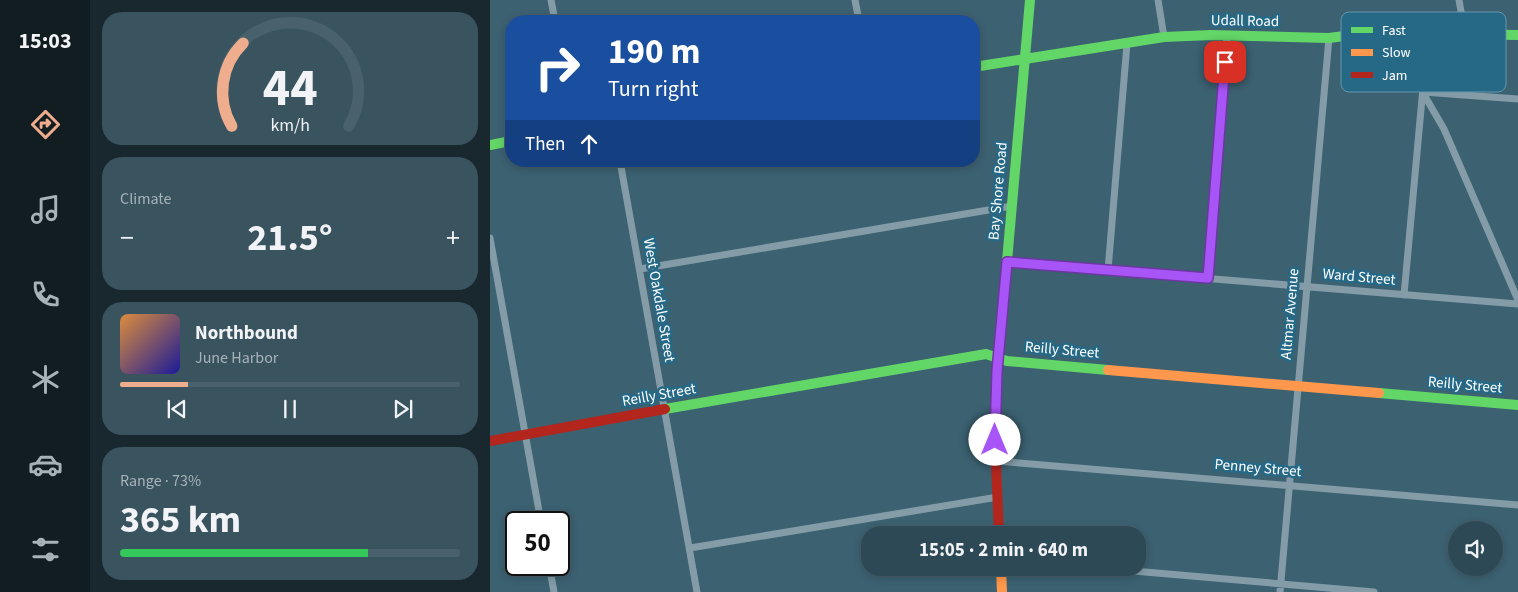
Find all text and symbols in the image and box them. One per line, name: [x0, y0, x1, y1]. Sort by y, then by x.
street label: Udall Road: [1211, 10, 1279, 32]
legend: [1341, 12, 1506, 92]
text: Fast: [1382, 21, 1406, 41]
text: 15:03: [18, 25, 72, 57]
text: 190 m: [608, 27, 700, 77]
icon: right: [525, 35, 590, 100]
pin: [1204, 41, 1246, 83]
text: Slow: [1382, 43, 1411, 63]
icon: arrive: [1211, 48, 1239, 76]
text: 44: [263, 52, 317, 126]
text: Jam: [1382, 66, 1407, 86]
text: Turn right: [608, 73, 698, 105]
icon: directions: [28, 107, 63, 142]
text: km/h: [270, 113, 310, 138]
icon: ahead: [575, 130, 603, 158]
text: Then: [525, 131, 565, 158]
street label: Bay Shore Road: [983, 141, 1013, 241]
text: Climate: [120, 188, 171, 210]
icon: music: [28, 192, 63, 227]
text: 21.5°: [247, 211, 333, 265]
text: −: [120, 218, 134, 258]
text: +: [446, 218, 460, 258]
street label: West Oakdale Street: [638, 236, 680, 364]
street label: Ward Street: [1322, 263, 1396, 291]
street label: Altmar Avenue: [1276, 268, 1304, 360]
icon: phone: [28, 277, 63, 312]
text: Northbound: [195, 320, 298, 347]
street label: Reilly Street: [1024, 336, 1100, 364]
text: June Harbor: [195, 347, 278, 369]
icon: climate: [28, 362, 63, 397]
street label: Reilly Street: [1427, 371, 1503, 399]
street label: Reilly Street: [620, 378, 698, 412]
icon: previous: [163, 395, 191, 423]
icon: pause: [276, 395, 304, 423]
icon: next: [389, 395, 417, 423]
position arrow: [968, 413, 1020, 465]
icon: car: [28, 447, 63, 482]
street label: Penney Street: [1214, 454, 1302, 482]
text: Range · 73%: [120, 470, 201, 492]
text: 365 km: [120, 493, 241, 547]
speed limit sign: 50: [505, 511, 570, 576]
map controls: [1448, 521, 1503, 576]
button: sound: [1448, 521, 1503, 576]
icon: filters: [28, 532, 63, 567]
text: 15:05 · 2 min · 640 m: [919, 537, 1088, 564]

